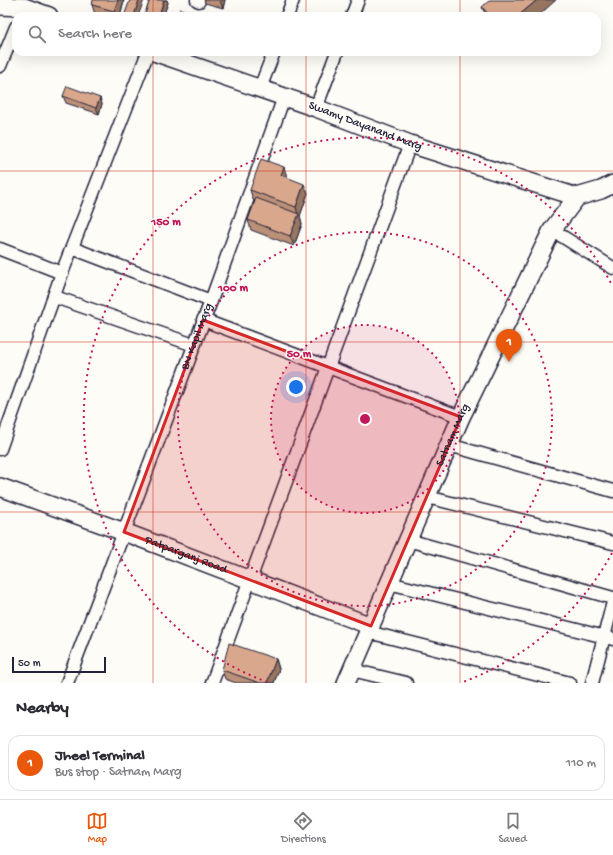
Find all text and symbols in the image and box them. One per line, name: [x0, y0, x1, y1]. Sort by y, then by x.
search box: [12, 12, 601, 56]
icon: search: [26, 23, 48, 45]
text: Search here: [58, 25, 132, 43]
street label: Swamy Dayanand Marg: [307, 99, 424, 154]
text: 150 m: [150, 216, 181, 230]
text: 100 m: [217, 282, 248, 296]
street label: BN Kapil Marg: [178, 301, 217, 373]
pin: 1: [496, 329, 522, 362]
text: 50 m: [287, 348, 312, 362]
your location: [286, 377, 306, 397]
street label: Satnam Marg: [433, 401, 473, 469]
centre of rings: [358, 412, 372, 426]
street label: Patparganj Road: [142, 533, 230, 578]
scale bar: [12, 655, 106, 674]
text: 50 m: [18, 658, 40, 670]
text: Nearby: [16, 699, 69, 719]
text: Jheel Terminal: [55, 747, 145, 765]
text: 1: [27, 756, 33, 771]
text: 110 m: [566, 756, 596, 771]
text: Bus stop · Satnam Marg: [55, 765, 182, 780]
tab: Map: [86, 810, 108, 846]
tab: Directions: [281, 810, 326, 846]
tab: Saved: [498, 810, 527, 846]

